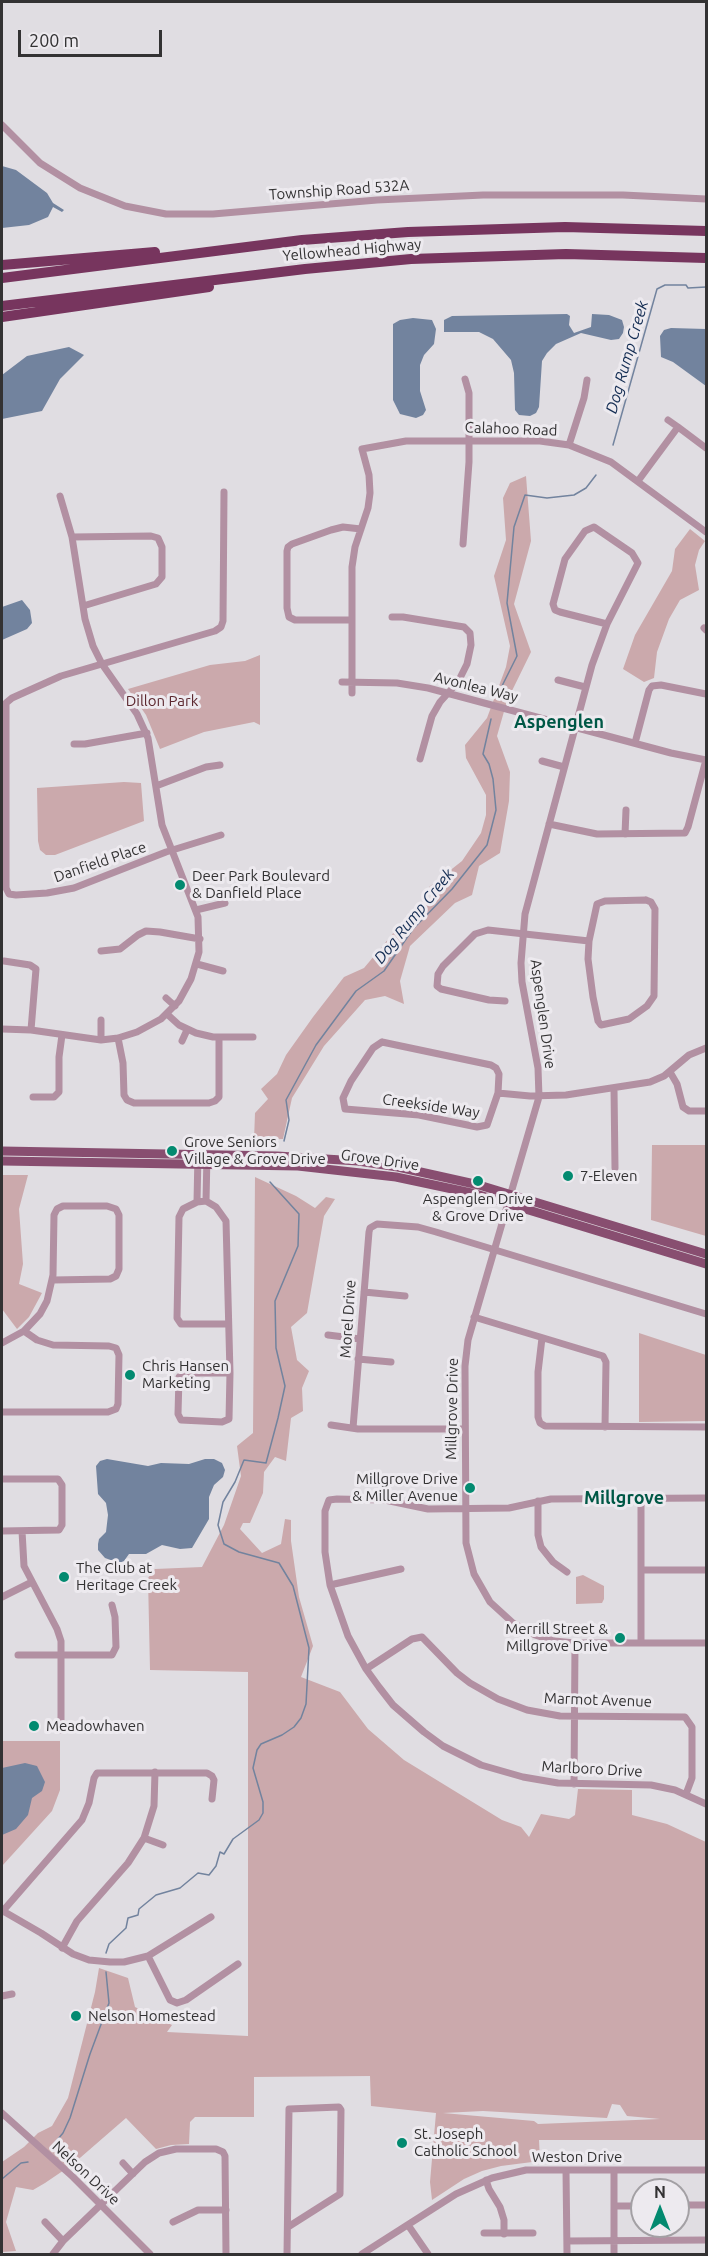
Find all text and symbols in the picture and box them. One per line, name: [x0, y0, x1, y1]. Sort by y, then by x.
scale bar: [21, 18, 165, 56]
text: 200 m: [29, 30, 79, 50]
street label: Township Road 532A: [268, 176, 410, 204]
street label: Yellowhead Highway: [282, 235, 422, 265]
water label: Dog Rump Creek: [602, 298, 652, 416]
street label: Calahoo Road: [464, 418, 558, 440]
street label: Avonlea Way: [432, 668, 520, 706]
park label: Dillon Park: [126, 692, 198, 710]
district label: Aspenglen: [514, 711, 604, 733]
street label: Danfield Place: [51, 838, 149, 886]
water label: Dog Rump Creek: [370, 865, 458, 967]
place label: Deer Park Boulevard & Danfield Place: [192, 867, 330, 902]
marker: Deer Park Boulevard & Danfield Place: [173, 878, 187, 892]
street label: Aspenglen Drive: [526, 958, 560, 1070]
street label: Creekside Way: [381, 1090, 481, 1122]
place label: Grove Seniors Village & Grove Drive: [184, 1133, 326, 1168]
marker: Grove Seniors Village & Grove Drive: [165, 1144, 179, 1158]
street label: Grove Drive: [340, 1146, 420, 1174]
place label: 7-Eleven: [580, 1167, 638, 1185]
marker: 7-Eleven: [561, 1169, 575, 1183]
marker: Aspenglen Drive & Grove Drive: [471, 1174, 485, 1188]
place label: Aspenglen Drive & Grove Drive: [423, 1190, 533, 1225]
street label: Morel Drive: [336, 1279, 360, 1359]
place label: Chris Hansen Marketing: [142, 1357, 229, 1392]
street label: Millgrove Drive: [442, 1358, 462, 1460]
marker: Chris Hansen Marketing: [123, 1368, 137, 1382]
place label: Millgrove Drive & Miller Avenue: [352, 1470, 458, 1505]
marker: Millgrove Drive & Miller Avenue: [463, 1481, 477, 1495]
district label: Millgrove: [584, 1487, 664, 1509]
place label: The Club at Heritage Creek: [76, 1559, 177, 1594]
marker: The Club at Heritage Creek: [57, 1570, 71, 1584]
place label: Merrill Street & Millgrove Drive: [505, 1620, 608, 1655]
marker: Merrill Street & Millgrove Drive: [613, 1631, 627, 1645]
street label: Marmot Avenue: [544, 1689, 652, 1711]
place label: Meadowhaven: [46, 1717, 145, 1735]
marker: Meadowhaven: [27, 1719, 41, 1733]
street label: Marlboro Drive: [541, 1757, 643, 1781]
place label: Nelson Homestead: [88, 2007, 216, 2025]
marker: Nelson Homestead: [69, 2009, 83, 2023]
place label: St. Joseph Catholic School: [414, 2125, 517, 2160]
marker: St. Joseph Catholic School: [395, 2136, 409, 2150]
street label: Nelson Drive: [49, 2137, 123, 2209]
street label: Weston Drive: [532, 2148, 622, 2166]
north arrow: [630, 2178, 690, 2238]
text: N: [654, 2183, 666, 2201]

